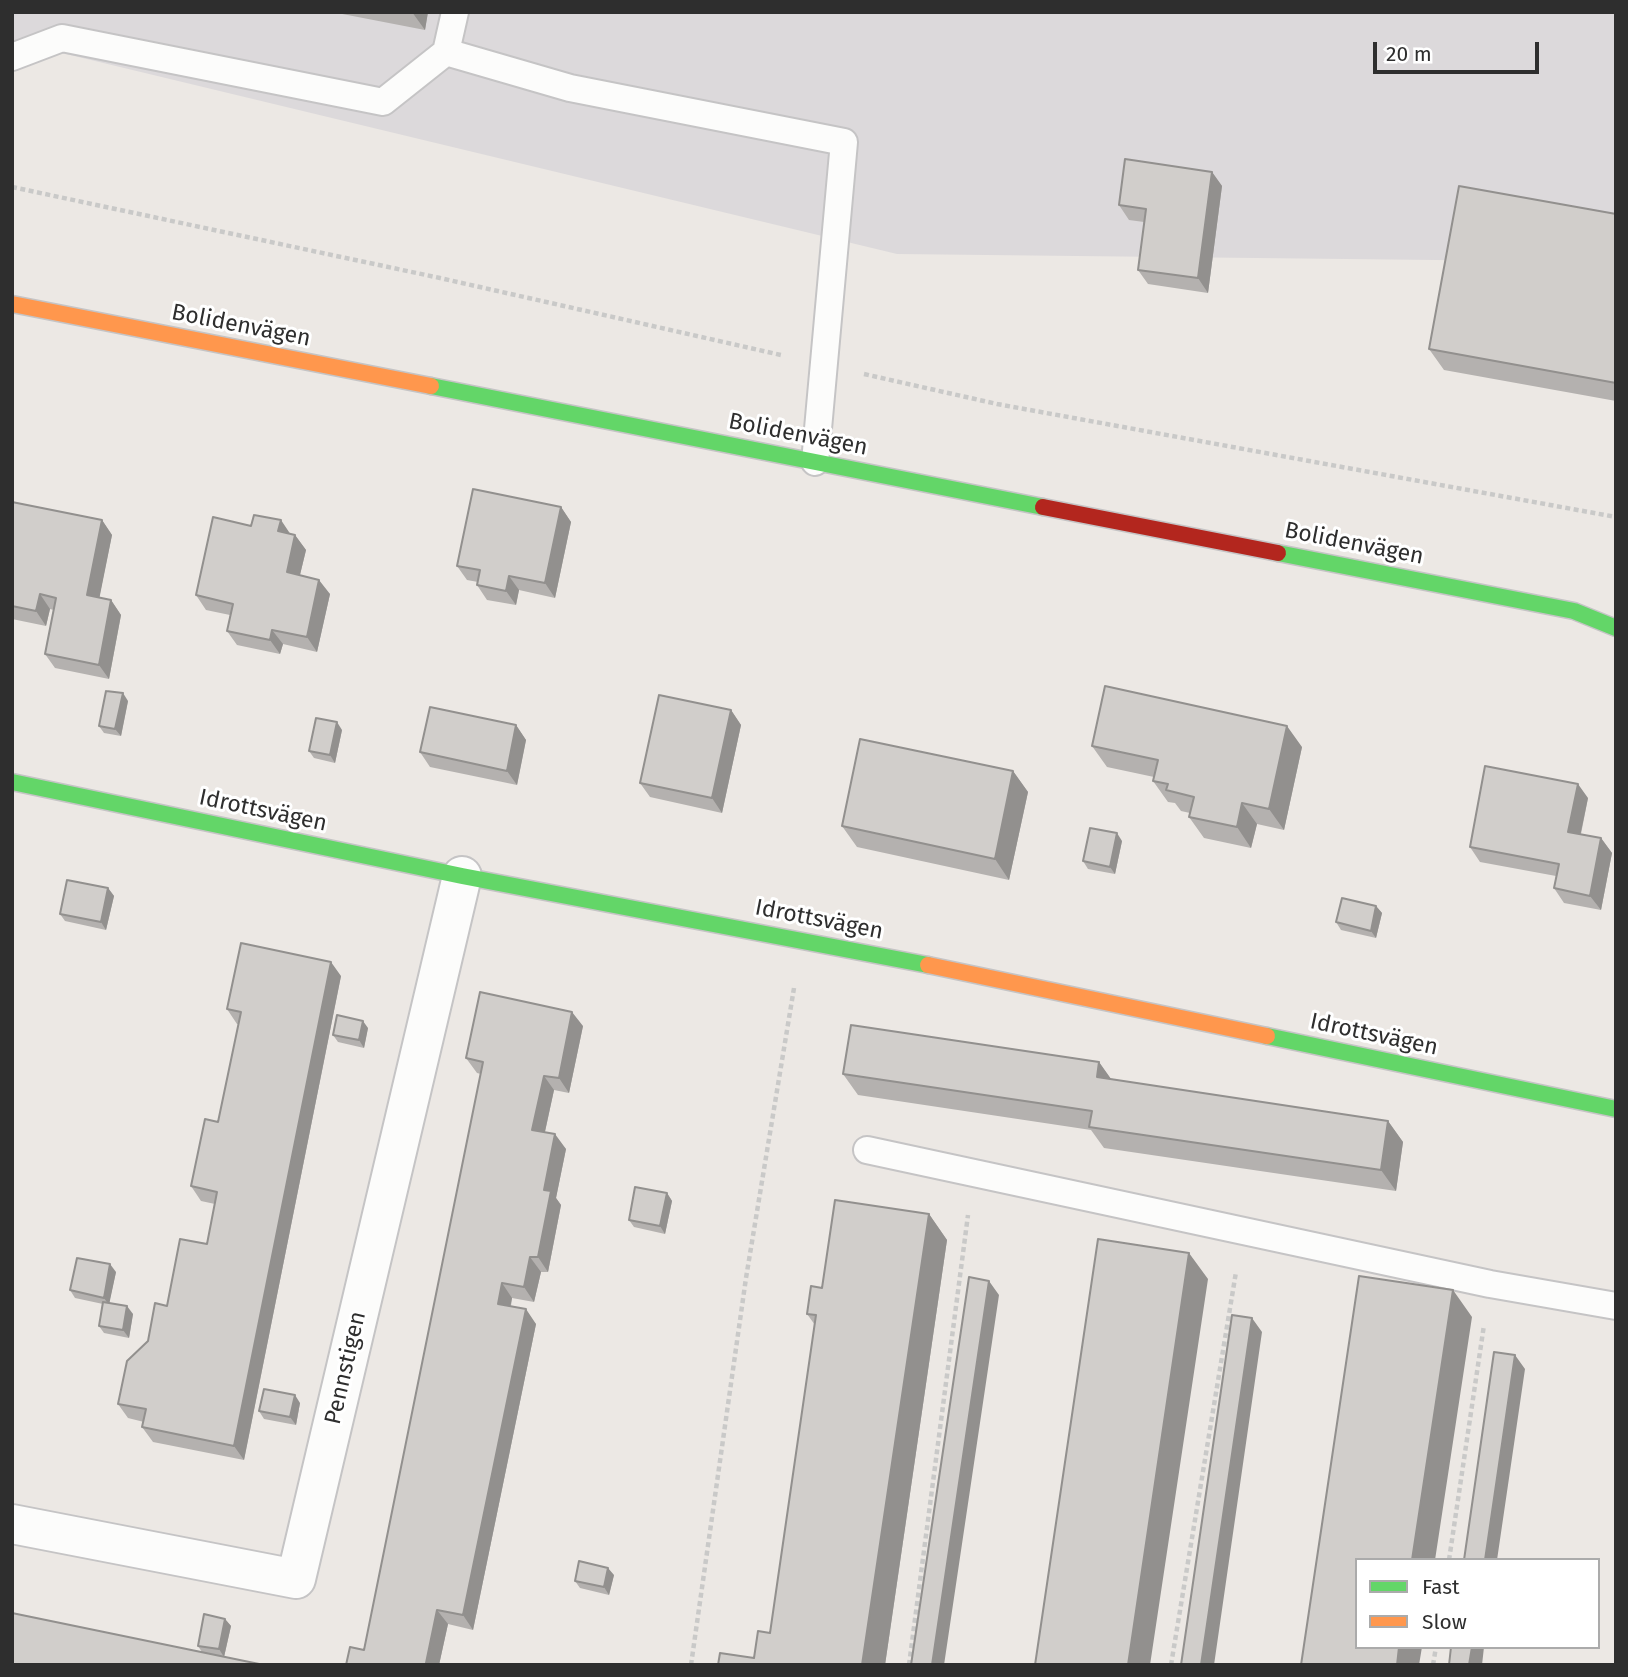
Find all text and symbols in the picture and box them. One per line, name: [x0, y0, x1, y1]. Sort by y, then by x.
scale bar: [1376, 28, 1542, 72]
text: 20 m: [1386, 41, 1432, 67]
street label: Bolidenvägen: [169, 299, 313, 353]
street label: Bolidenvägen: [726, 408, 870, 462]
street label: Bolidenvägen: [1282, 517, 1426, 571]
street label: Idrottsvägen: [197, 784, 329, 838]
street label: Idrottsvägen: [753, 894, 885, 946]
street label: Idrottsvägen: [1308, 1008, 1440, 1062]
street label: Pennstigen: [320, 1309, 372, 1427]
legend: [1355, 1558, 1600, 1649]
text: Fast: [1422, 1574, 1460, 1600]
text: Slow: [1422, 1609, 1467, 1635]

